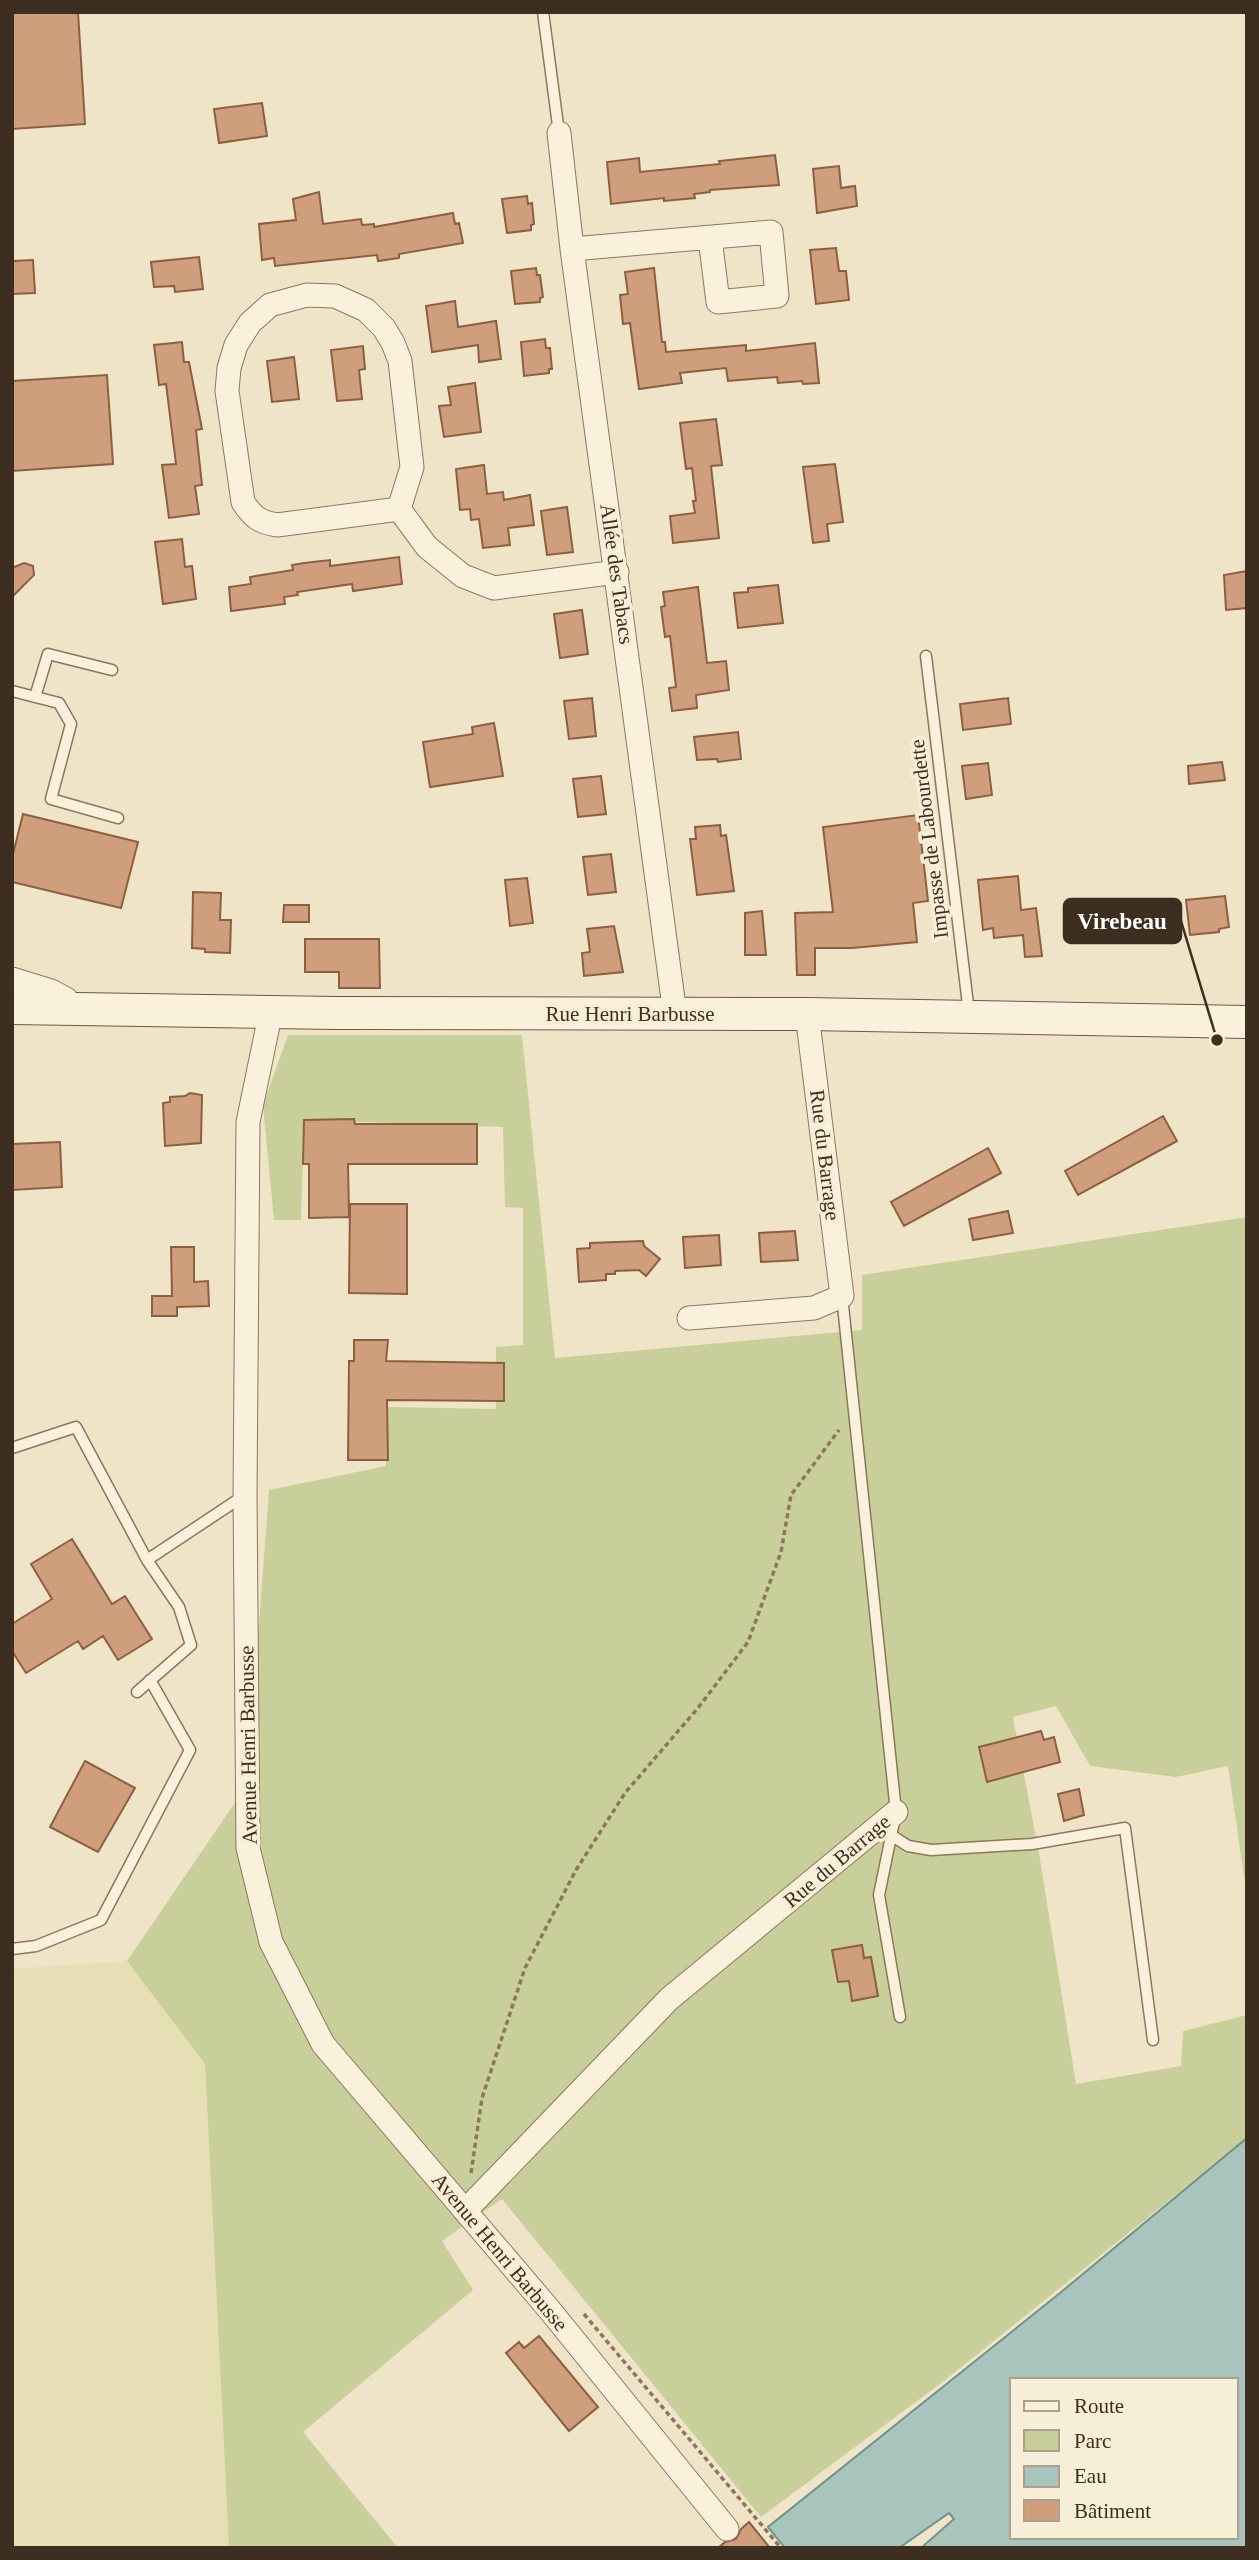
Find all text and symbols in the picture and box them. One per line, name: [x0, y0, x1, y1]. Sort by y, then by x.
street label: Allée des Tabacs: [595, 502, 639, 646]
street label: Impasse de Labourdette: [905, 738, 953, 940]
callout: Virebeau: [1064, 899, 1181, 943]
text: Virebeau: [1077, 909, 1167, 934]
street label: Rue Henri Barbusse: [545, 1002, 715, 1026]
street label: Rue du Barrage: [805, 1088, 845, 1222]
street label: Avenue Henri Barbusse: [234, 1645, 262, 1845]
street label: Rue du Barrage: [779, 1809, 895, 1913]
street label: Avenue Henri Barbusse: [427, 2168, 573, 2336]
legend: [1010, 2378, 1238, 2539]
text: Route: [1074, 2394, 1124, 2418]
text: Parc: [1074, 2429, 1111, 2453]
text: Eau: [1074, 2464, 1107, 2488]
text: Bâtiment: [1074, 2499, 1151, 2523]

